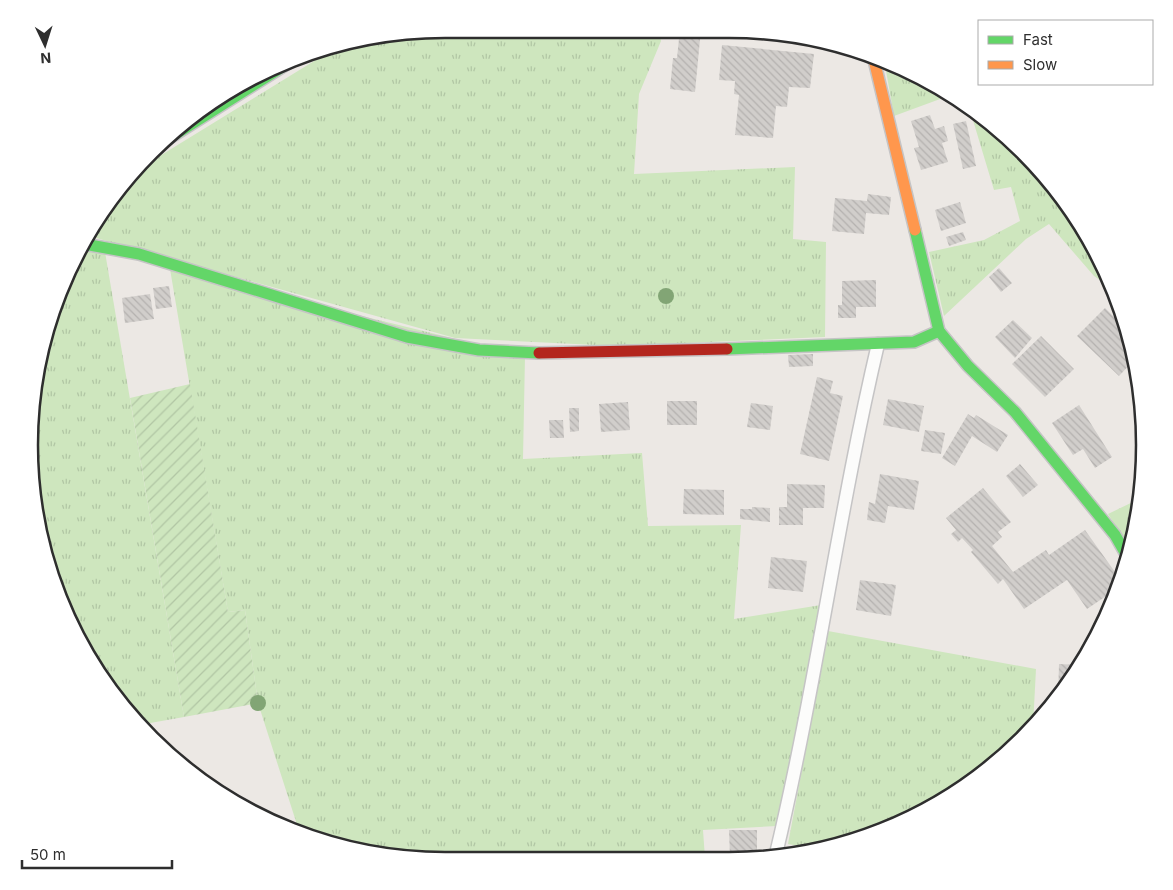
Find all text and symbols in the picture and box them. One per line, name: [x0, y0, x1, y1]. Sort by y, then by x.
north arrow: [20, 20, 70, 70]
legend: [978, 20, 1153, 85]
text: Fast: [1023, 30, 1053, 49]
text: N: [40, 50, 52, 67]
text: Slow: [1023, 55, 1057, 74]
scale bar: [22, 838, 172, 870]
text: 50 m: [30, 845, 66, 864]

